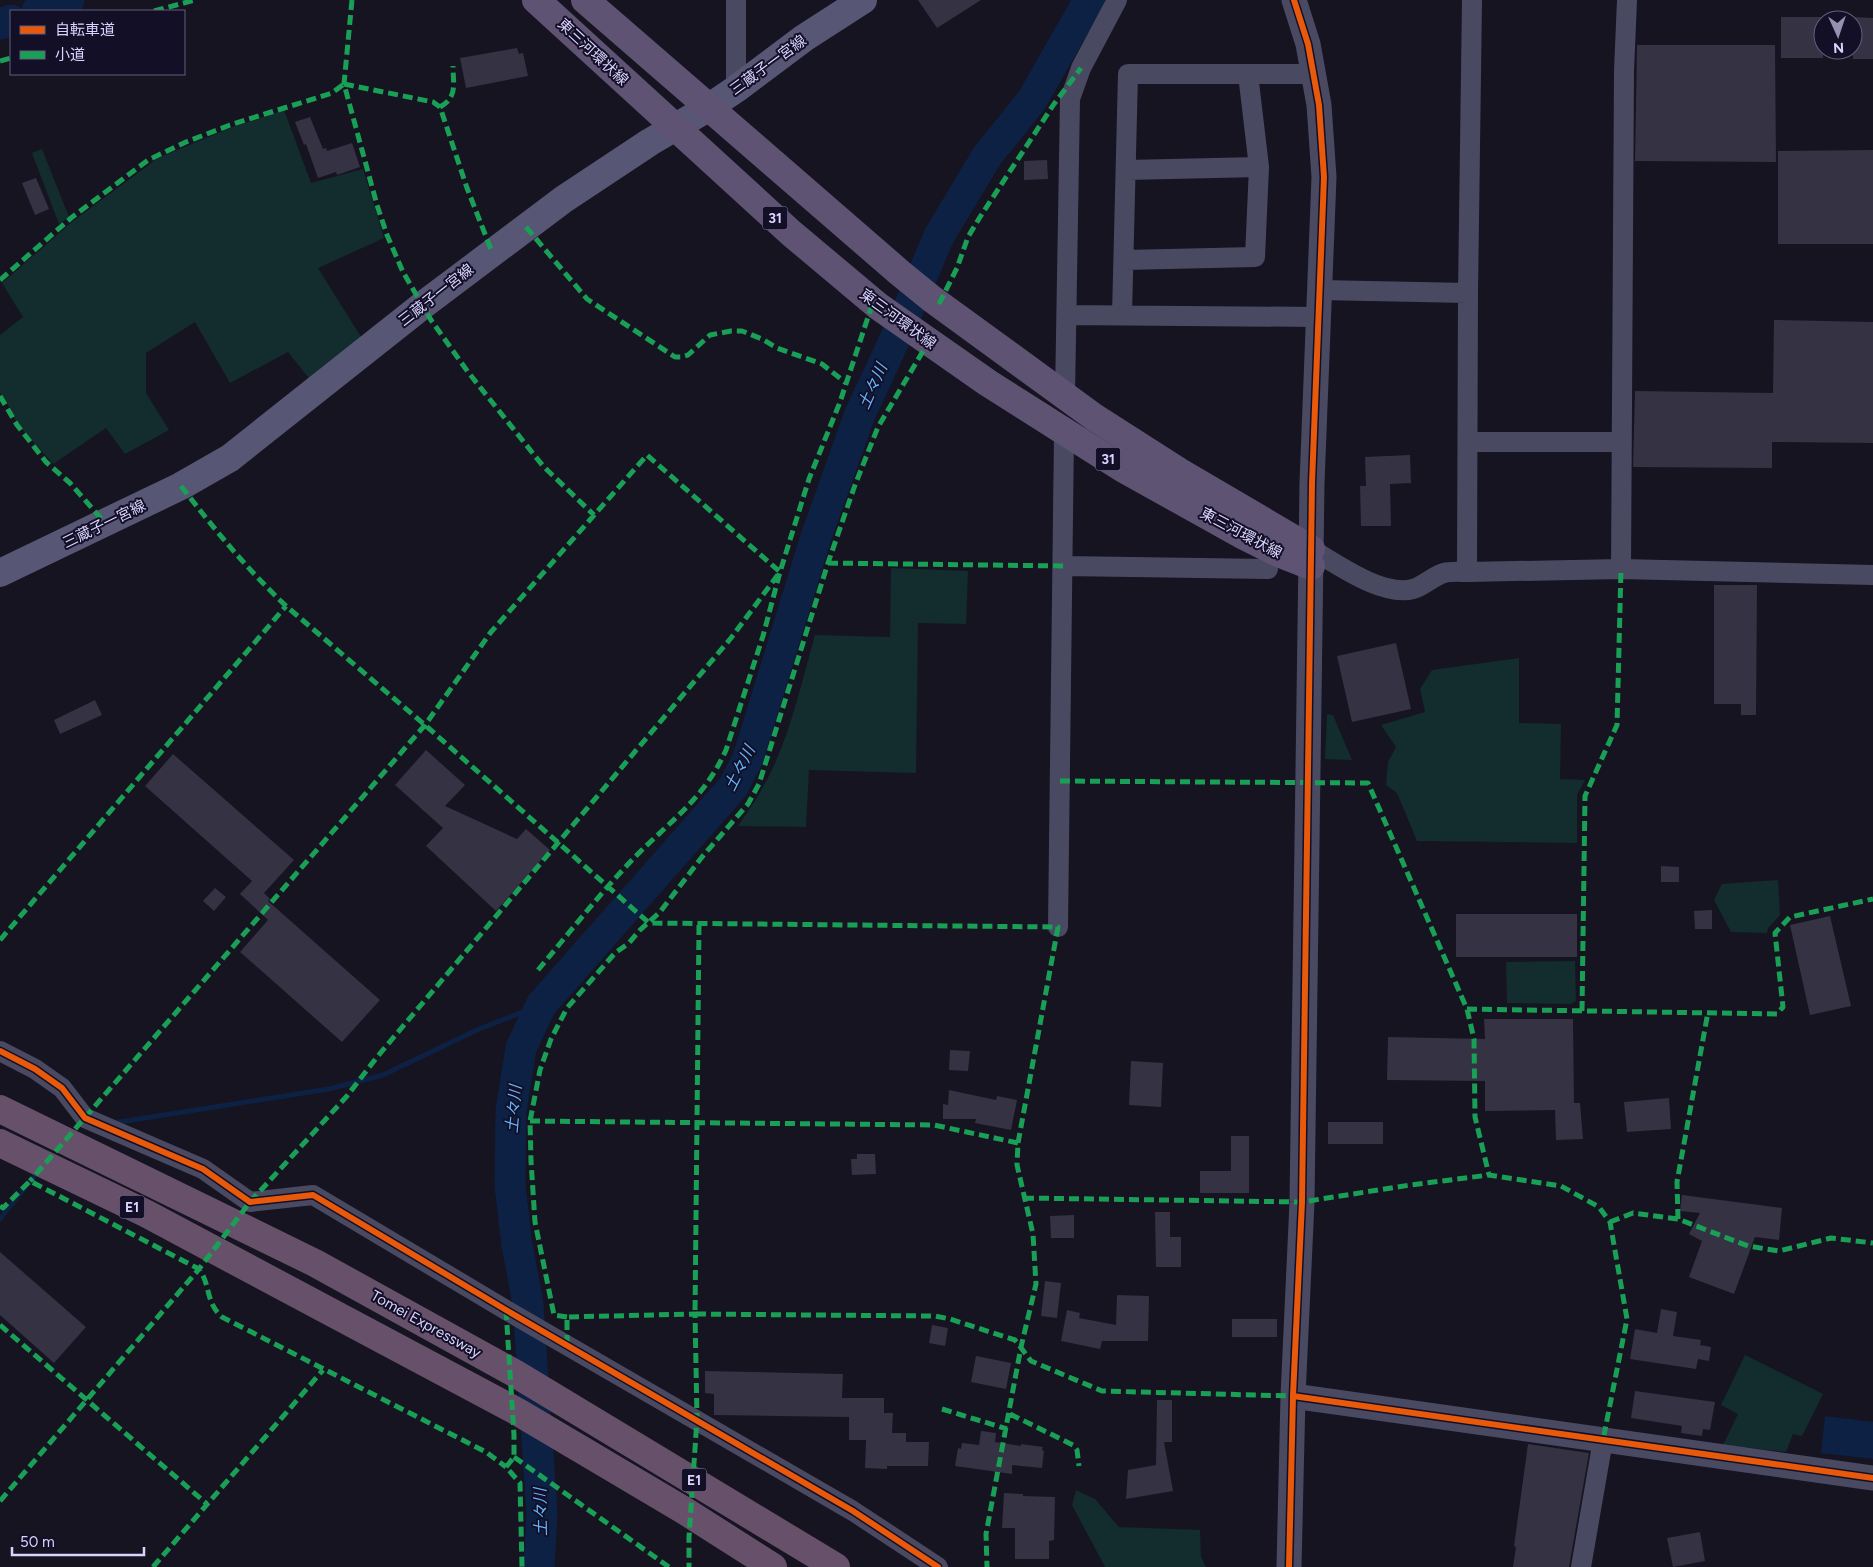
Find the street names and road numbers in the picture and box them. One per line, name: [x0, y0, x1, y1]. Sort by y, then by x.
street label: 東三河環状線: [554, 15, 632, 89]
street label: 三蔵子一宮線: [726, 31, 810, 99]
road number: 31: [762, 207, 788, 230]
street label: 三蔵子一宮線: [395, 260, 477, 330]
street label: 東三河環状線: [856, 285, 940, 353]
road number: 31: [1096, 448, 1120, 470]
street label: 三蔵子一宮線: [60, 496, 148, 552]
street label: 東三河環状線: [1197, 504, 1285, 562]
road number: E1: [120, 1196, 144, 1218]
street label: Tomei Expressway: [368, 1286, 484, 1362]
road number: E1: [682, 1468, 706, 1492]

